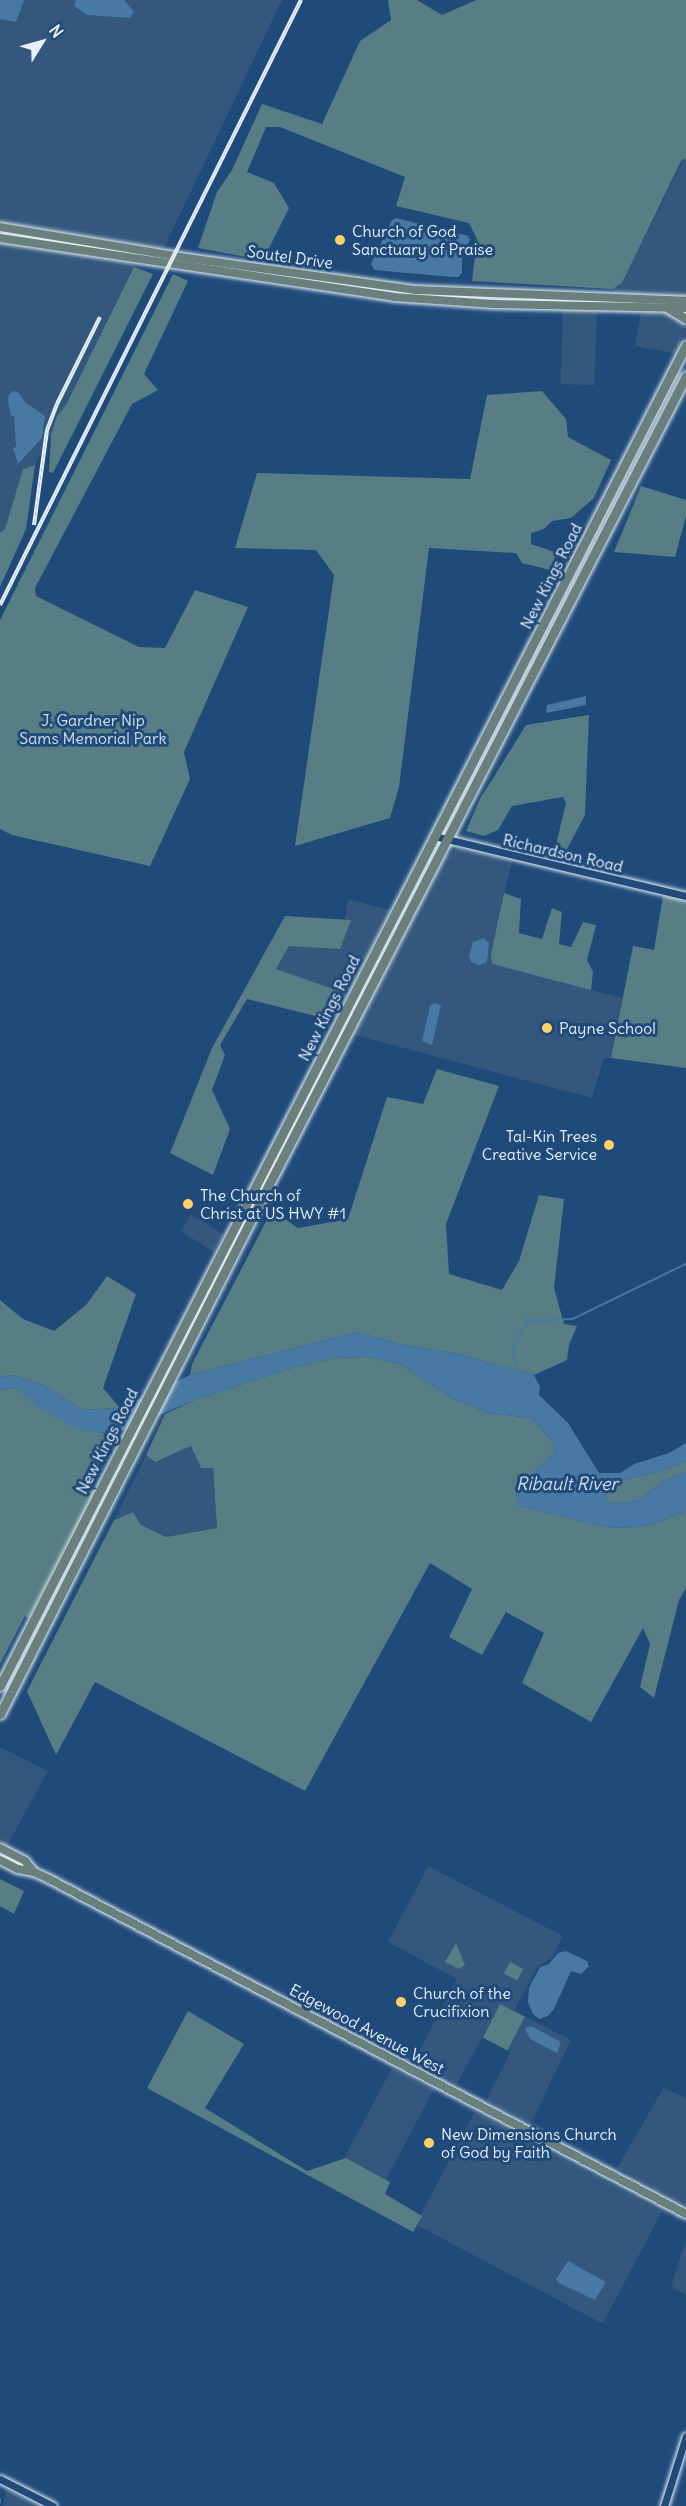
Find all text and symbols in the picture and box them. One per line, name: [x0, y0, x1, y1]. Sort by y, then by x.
north arrow: [12, 12, 72, 72]
text: N: [45, 21, 68, 42]
place label: Church of God Sanctuary of Praise: [352, 221, 493, 259]
marker: Church of God Sanctuary of Praise: [333, 233, 347, 247]
street label: Soutel Drive: [246, 241, 334, 273]
street label: New Kings Road: [516, 520, 586, 632]
park label: J. Gardner Nip Sams Memorial Park: [19, 710, 167, 748]
street label: Richardson Road: [501, 830, 625, 876]
street label: New Kings Road: [294, 952, 364, 1064]
place label: Payne School: [559, 1018, 656, 1038]
marker: Payne School: [540, 1021, 554, 1035]
place label: Tal-Kin Trees Creative Service: [482, 1126, 597, 1164]
marker: Tal-Kin Trees Creative Service: [602, 1138, 616, 1152]
place label: The Church of Christ at US HWY #1: [200, 1185, 346, 1223]
marker: The Church of Christ at US HWY #1: [181, 1197, 195, 1211]
street label: New Kings Road: [72, 1385, 142, 1497]
water label: Ribault River: [516, 1473, 618, 1495]
street label: Edgewood Avenue West: [286, 1980, 448, 2078]
place label: Church of the Crucifixion: [413, 1983, 511, 2021]
marker: Church of the Crucifixion: [394, 1995, 408, 2009]
place label: New Dimensions Church of God by Faith: [441, 2124, 617, 2162]
marker: New Dimensions Church of God by Faith: [422, 2136, 436, 2150]

